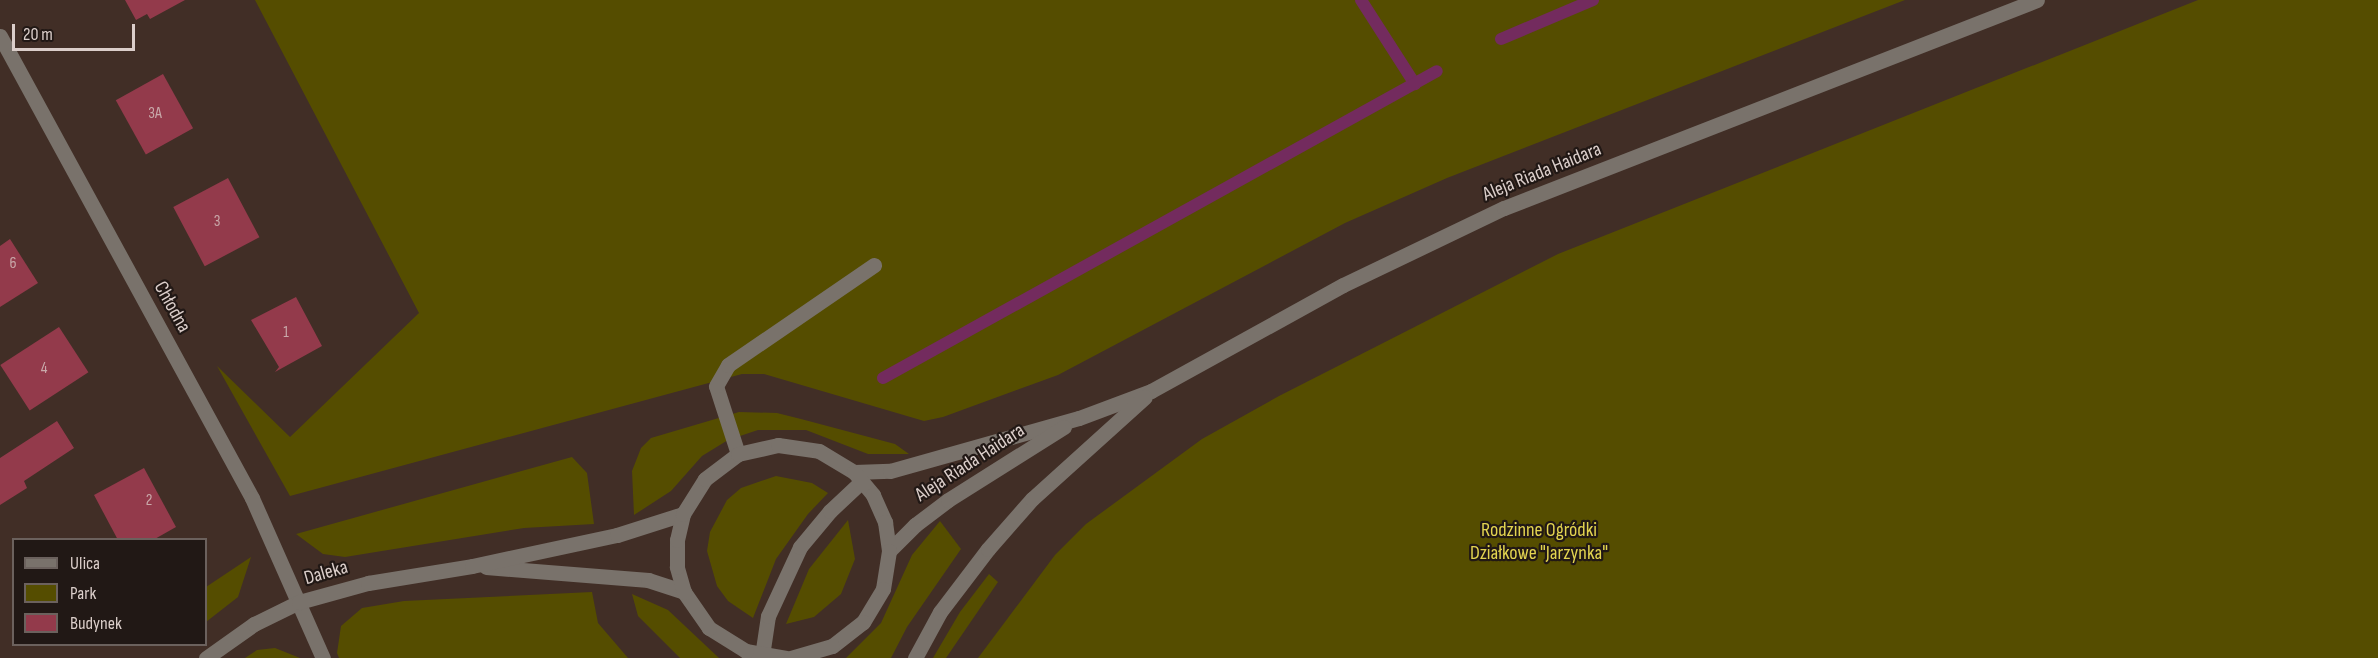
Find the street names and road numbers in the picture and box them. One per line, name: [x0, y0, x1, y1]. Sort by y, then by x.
street label: Aleja Riada Haidara: [1479, 137, 1605, 207]
street label: Chłodna: [148, 277, 196, 337]
street label: Aleja Riada Haidara: [911, 419, 1029, 507]
street label: Daleka: [301, 555, 351, 591]

